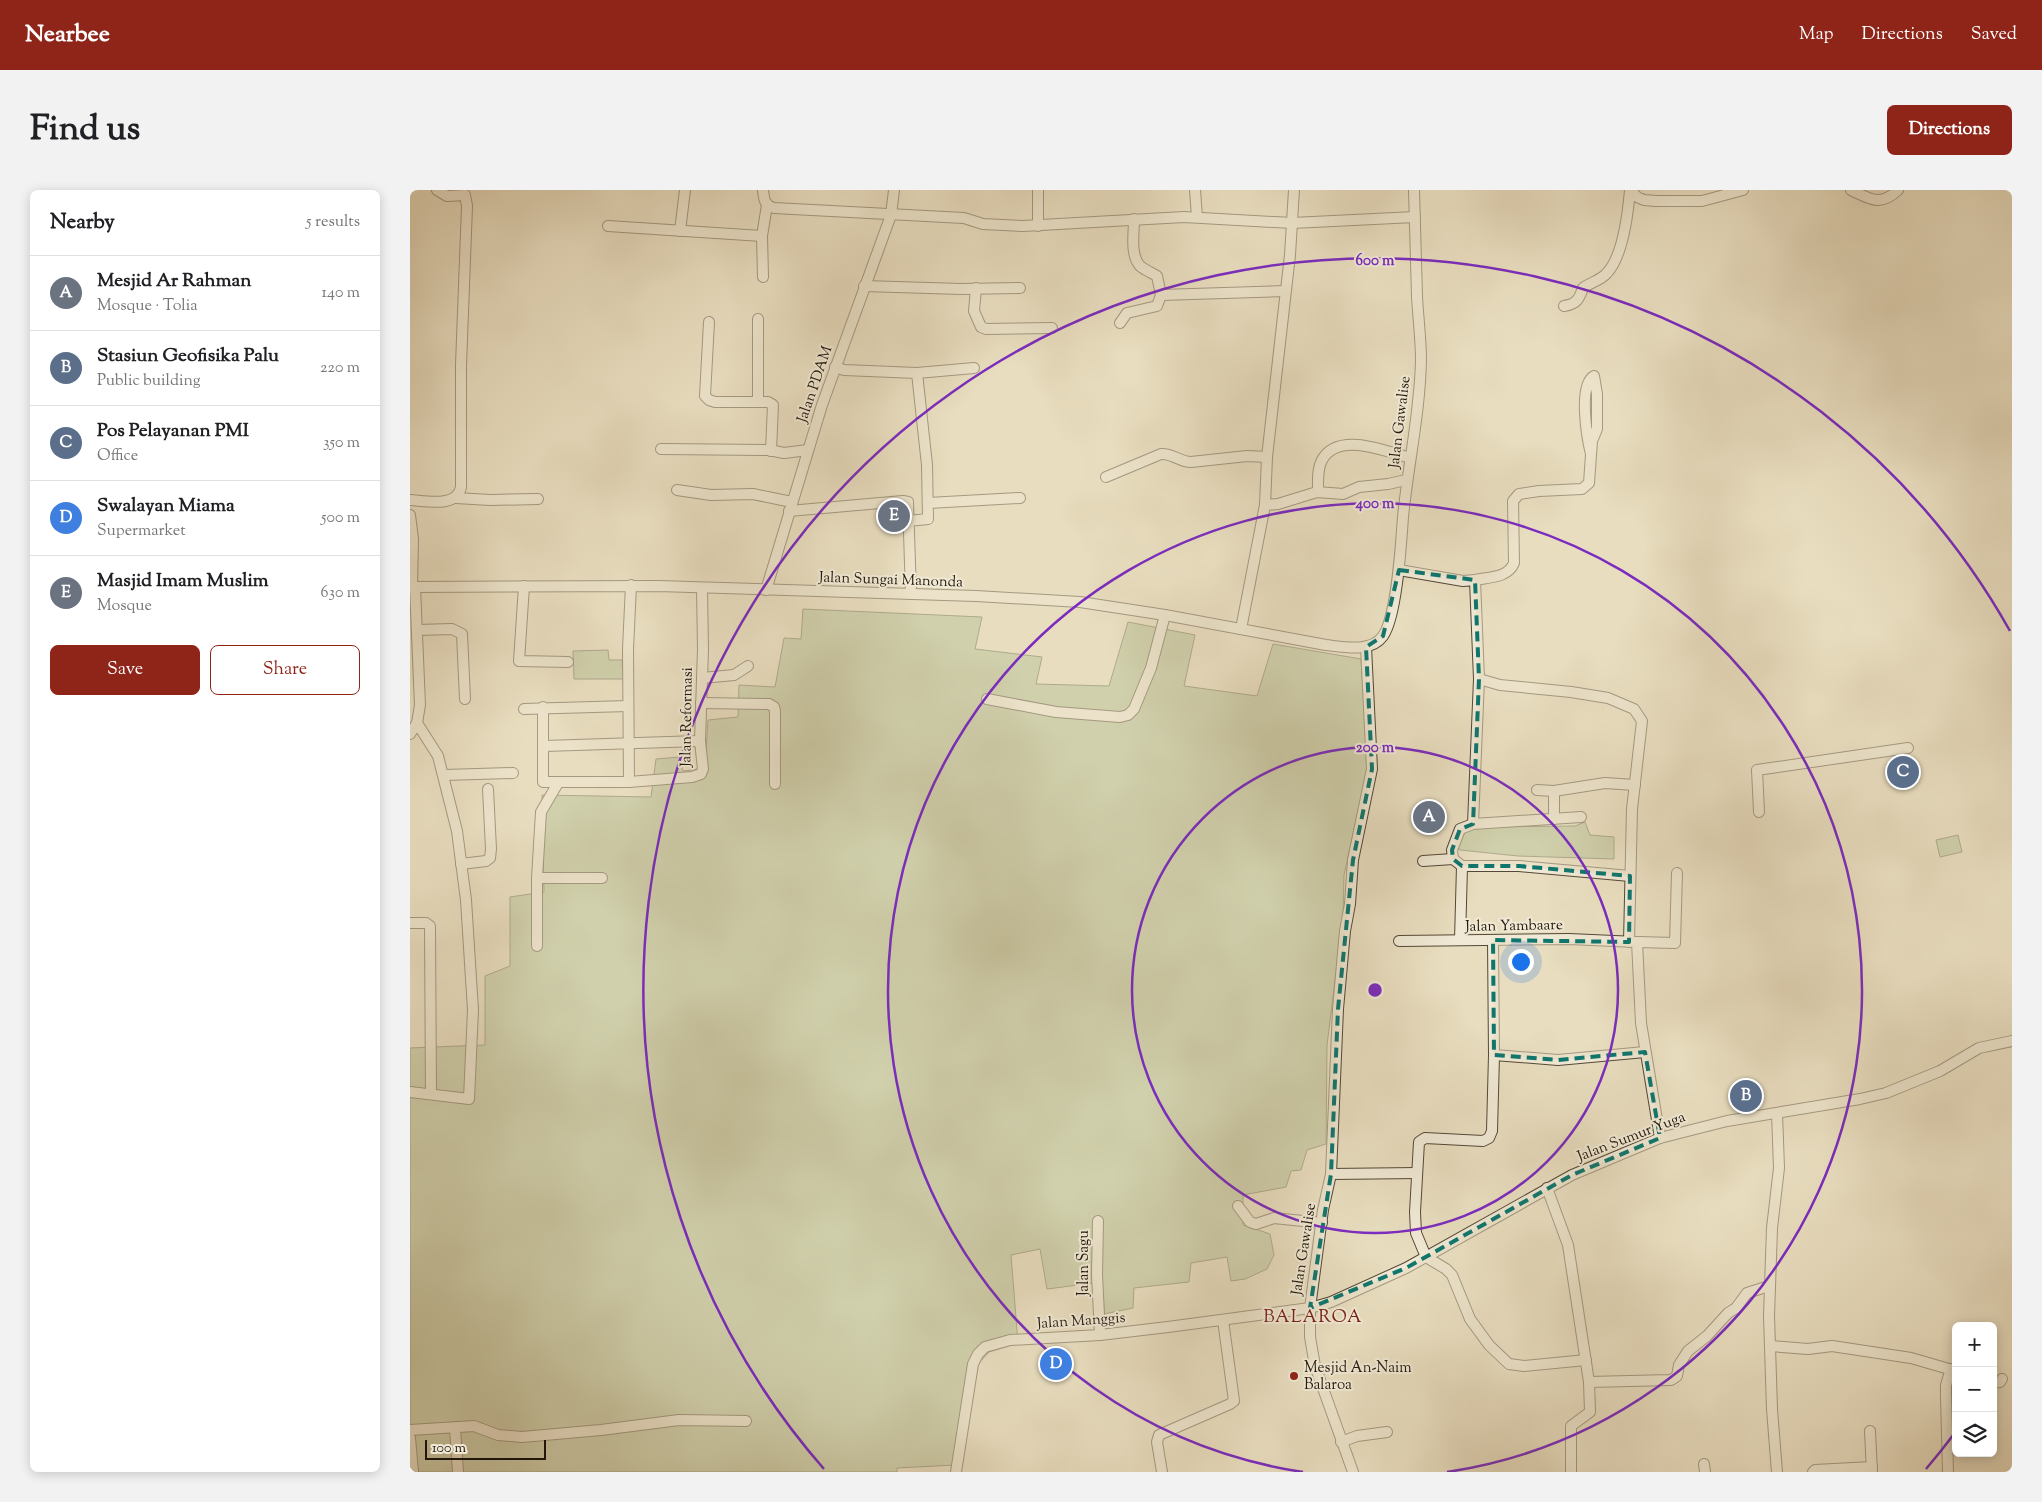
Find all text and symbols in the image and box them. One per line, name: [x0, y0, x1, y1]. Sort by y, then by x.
text: Nearbee: [25, 18, 110, 52]
text: Map: [1799, 22, 1834, 48]
text: Directions: [1862, 22, 1943, 48]
text: Saved: [1971, 22, 2017, 48]
text: Find us: [30, 105, 140, 156]
button: Directions: [1887, 105, 2012, 155]
text: Nearby: [50, 208, 115, 238]
text: 5 results: [306, 211, 360, 234]
text: 600 m: [1356, 251, 1395, 272]
text: Mesjid Ar Rahman: [97, 268, 251, 295]
text: A: [60, 282, 73, 305]
text: 140 m: [322, 282, 360, 305]
text: Mosque · Tolia: [97, 295, 198, 318]
text: Stasiun Geofisika Palu: [97, 343, 279, 370]
street label: Jalan PDAM: [792, 343, 838, 427]
text: B: [61, 357, 71, 380]
text: 220 m: [320, 357, 360, 380]
text: Public building: [97, 370, 201, 393]
street label: Jalan Gawalise: [1384, 375, 1417, 471]
text: Pos Pelayanan PMI: [97, 418, 249, 445]
text: C: [60, 432, 72, 455]
text: 350 m: [323, 432, 360, 455]
text: Office: [97, 445, 138, 468]
text: Swalayan Miama: [97, 493, 235, 520]
text: 400 m: [1355, 494, 1395, 515]
pin: E: [878, 497, 910, 535]
text: D: [60, 507, 72, 530]
text: 500 m: [321, 507, 360, 530]
text: Supermarket: [97, 520, 186, 543]
street label: Jalan Sungai Manonda: [818, 567, 963, 594]
text: Masjid Imam Muslim: [97, 568, 269, 595]
text: E: [61, 582, 71, 605]
text: 630 m: [321, 582, 360, 605]
text: Mosque: [97, 595, 152, 618]
button: Save: [50, 645, 200, 695]
button: Share: [210, 645, 360, 695]
street label: Jalan Reformasi: [676, 667, 699, 768]
text: 200 m: [1356, 738, 1395, 759]
pin: C: [1887, 753, 1919, 791]
pin: A: [1413, 798, 1445, 836]
street label: Jalan Yambaare: [1464, 915, 1563, 938]
your location: [1508, 949, 1534, 975]
centre of rings: [1366, 981, 1384, 999]
pin: B: [1730, 1077, 1762, 1115]
street label: Jalan Sumur Yuga: [1574, 1107, 1689, 1168]
street label: Jalan Gawalise: [1287, 1202, 1322, 1298]
street label: Jalan Sagu: [1074, 1230, 1095, 1297]
district label: BALAROA: [1263, 1305, 1363, 1331]
street label: Jalan Manggis: [1035, 1308, 1126, 1335]
map controls: [1952, 1322, 1997, 1457]
button: +: [1952, 1322, 1997, 1367]
pin: D: [1040, 1345, 1072, 1383]
place label: Mesjid An-Naim Balaroa: [1304, 1358, 1412, 1396]
button: −: [1952, 1367, 1997, 1412]
marker: Mesjid An-Naim Balaroa: [1288, 1370, 1300, 1382]
button: layers: [1952, 1412, 1997, 1457]
scale bar: [425, 1437, 546, 1460]
text: 100 m: [432, 1439, 466, 1459]

